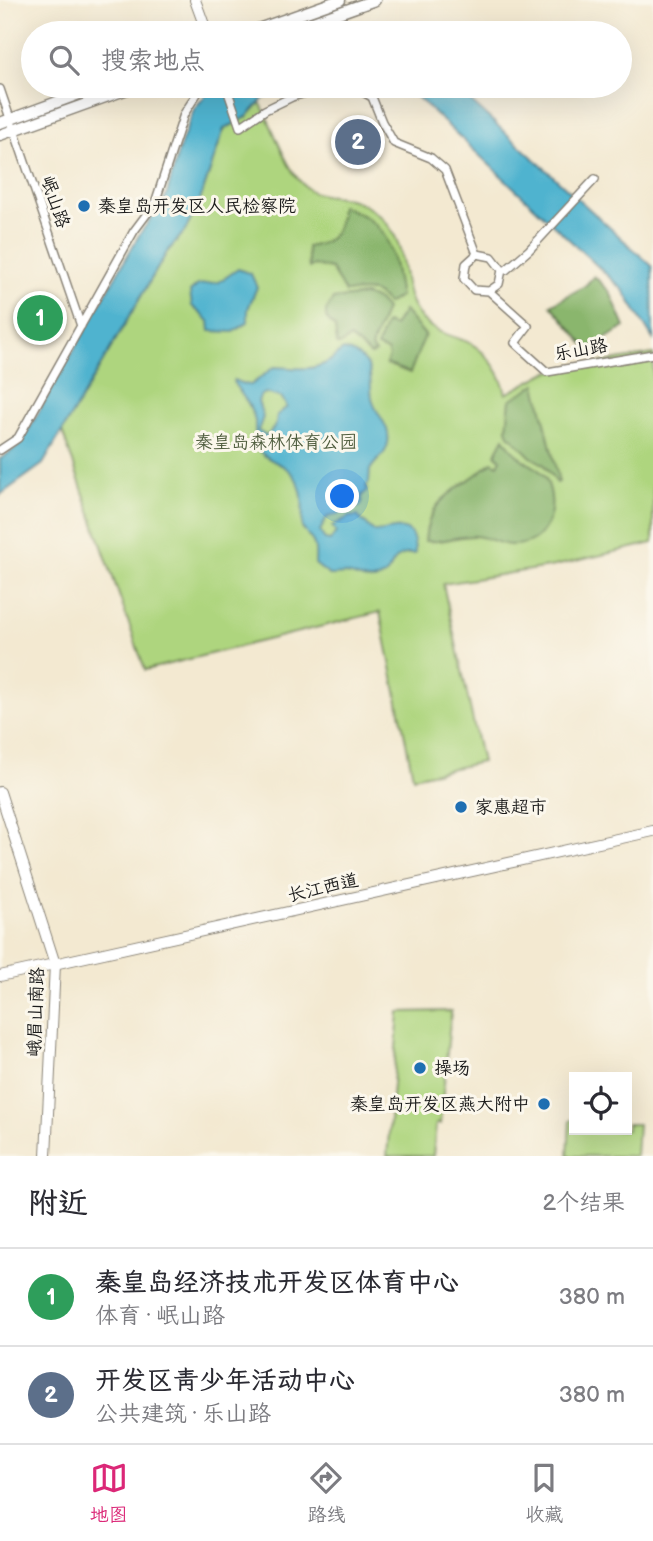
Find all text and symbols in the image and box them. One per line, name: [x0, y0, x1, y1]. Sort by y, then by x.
search box: [21, 21, 632, 98]
icon: search: [45, 41, 83, 79]
text: 搜索地点: [101, 46, 205, 77]
pin: 2: [335, 116, 381, 168]
street label: 岷山路: [36, 173, 74, 231]
place label: 秦皇岛开发区人民检察院: [98, 196, 296, 217]
marker: 秦皇岛开发区人民检察院: [76, 198, 92, 214]
pin: 1: [17, 292, 63, 344]
street label: 乐山路: [553, 335, 609, 365]
park label: 秦皇岛森林体育公园: [195, 432, 357, 453]
your location: [325, 479, 359, 513]
place label: 家惠超市: [475, 797, 547, 818]
marker: 家惠超市: [453, 799, 469, 815]
street label: 长江西道: [286, 870, 360, 906]
street label: 峨眉山南路: [24, 967, 48, 1057]
place label: 操场: [434, 1058, 470, 1079]
marker: 操场: [412, 1060, 428, 1076]
map controls: [569, 1072, 632, 1135]
button: locate: [569, 1072, 632, 1135]
place label: 秦皇岛开发区燕大附中: [350, 1094, 530, 1115]
marker: 秦皇岛开发区燕大附中: [536, 1096, 552, 1112]
text: 附近: [28, 1186, 88, 1222]
text: 2个结果: [542, 1189, 625, 1217]
text: 秦皇岛经济技术开发区体育中心: [95, 1268, 459, 1299]
text: 1: [46, 1283, 56, 1311]
text: 380 m: [559, 1283, 625, 1311]
text: 体育 · 岷山路: [95, 1302, 225, 1330]
text: 开发区青少年活动中心: [95, 1366, 355, 1397]
text: 2: [44, 1381, 58, 1409]
text: 380 m: [559, 1381, 625, 1409]
text: 公共建筑 · 乐山路: [95, 1400, 271, 1428]
tab: 地图: [90, 1459, 128, 1527]
tab: 路线: [307, 1459, 345, 1527]
tab: 收藏: [525, 1459, 563, 1527]

